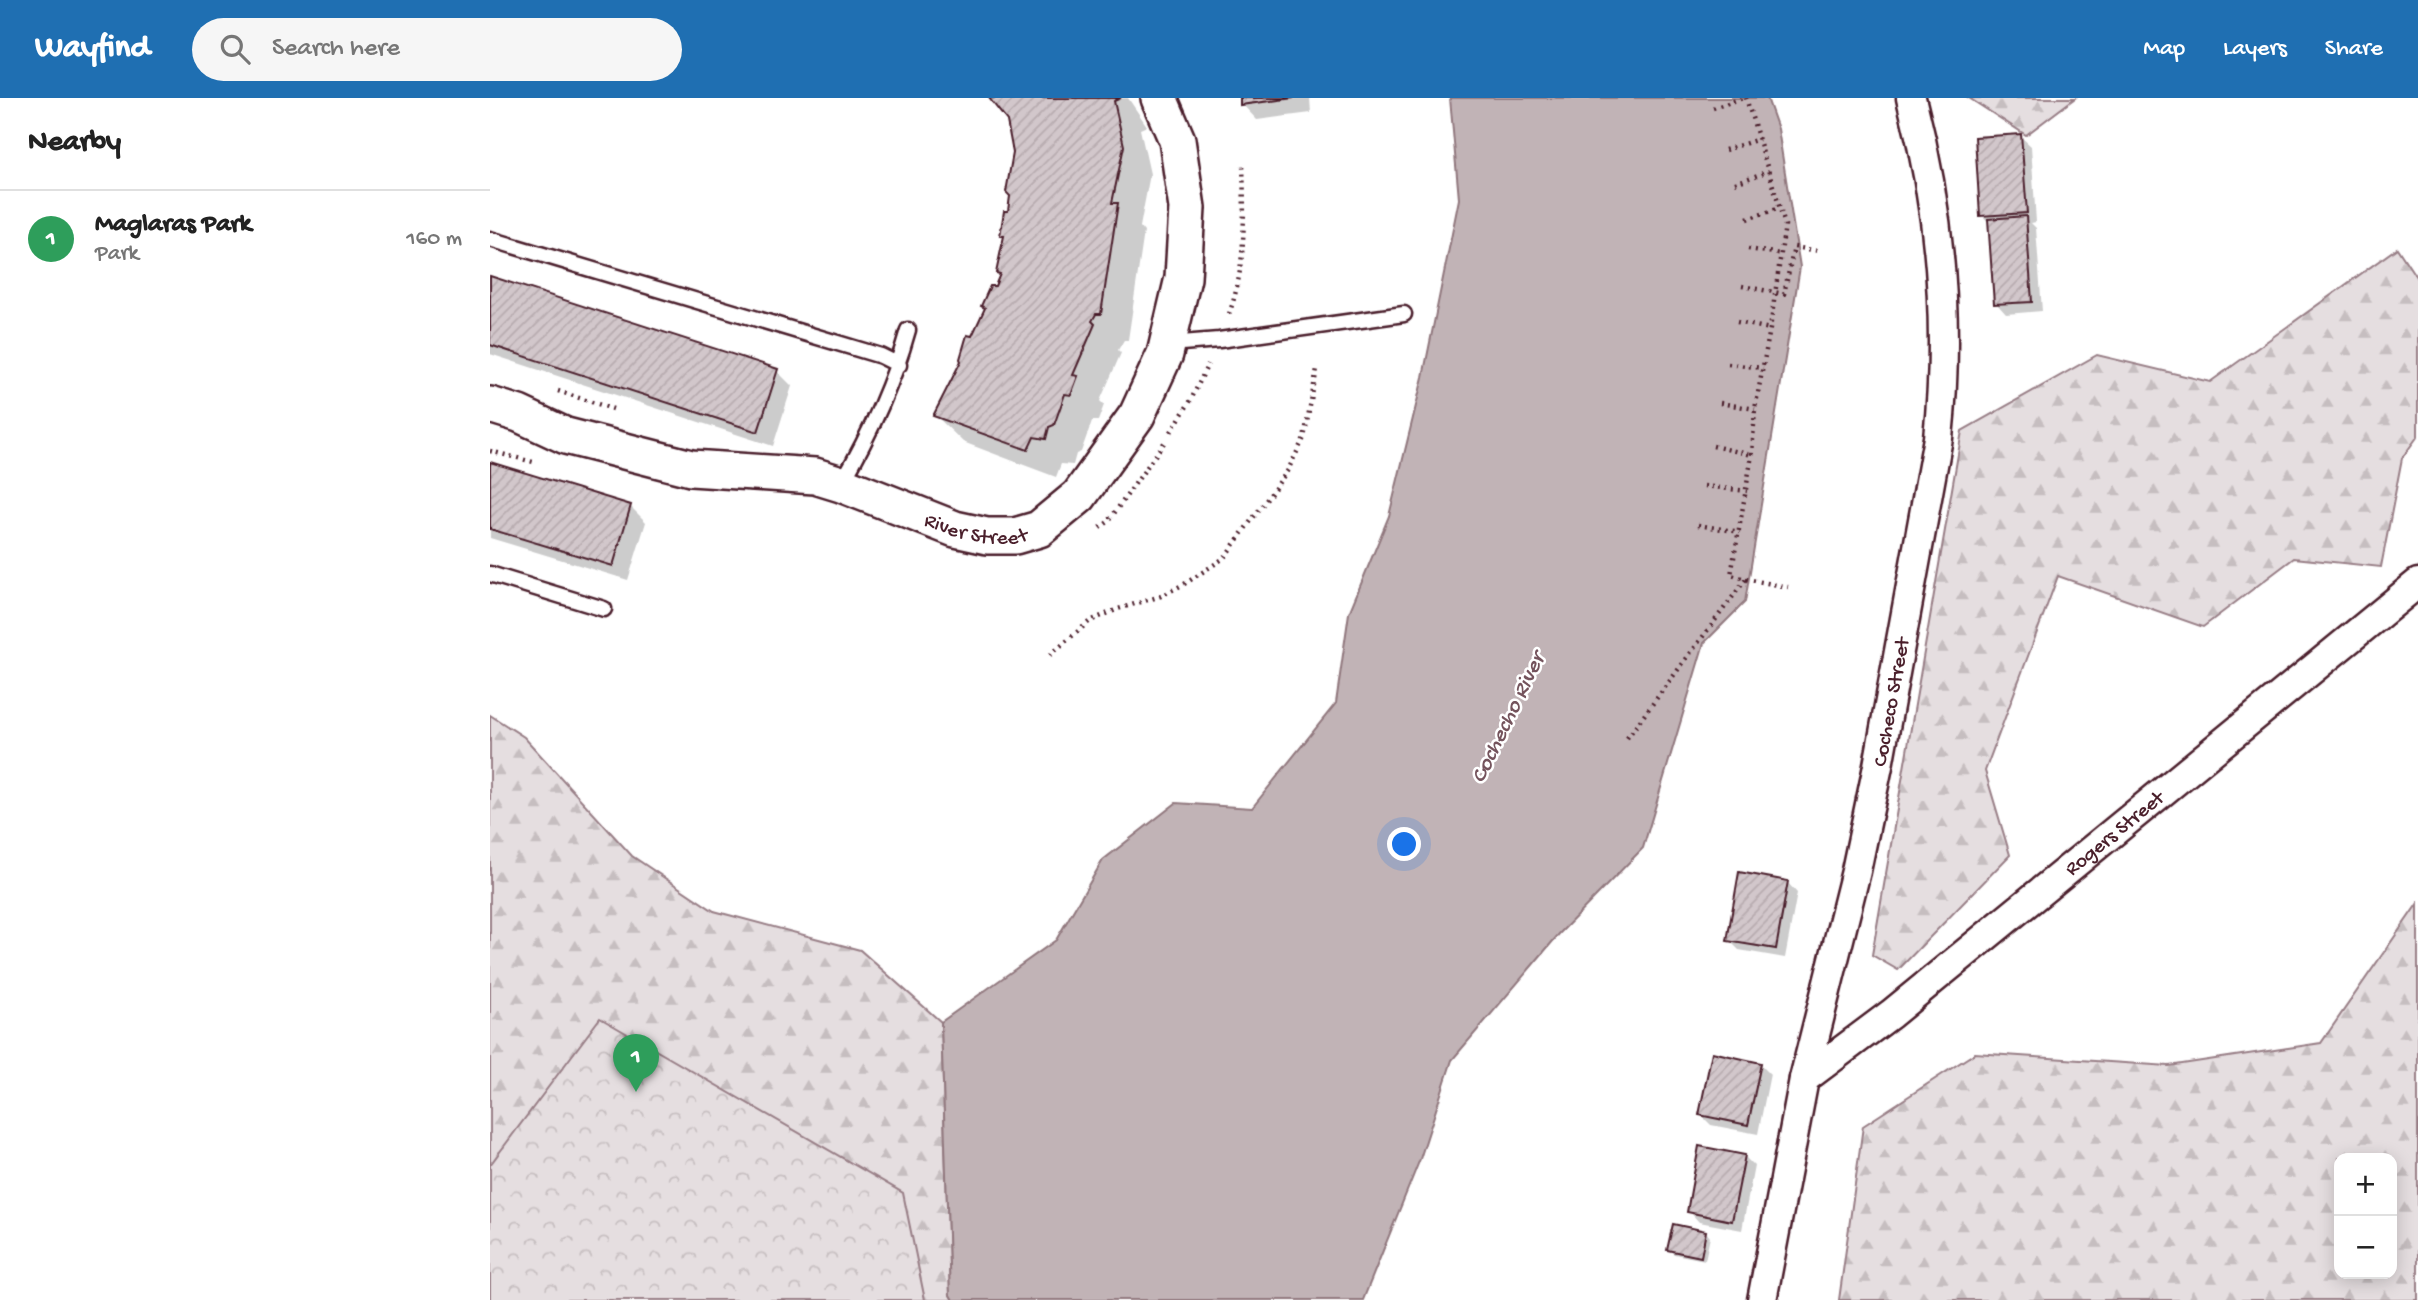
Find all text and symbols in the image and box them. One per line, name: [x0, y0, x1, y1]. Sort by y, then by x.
search box: [192, 18, 682, 81]
text: Wayfind: [35, 30, 150, 68]
icon: search: [216, 30, 254, 68]
text: Search here: [272, 34, 400, 65]
text: Map: [2143, 35, 2185, 64]
text: Layers: [2223, 35, 2287, 64]
text: Share: [2325, 35, 2383, 64]
text: Nearby: [28, 126, 121, 161]
text: Maglaras Park: [95, 210, 251, 241]
text: 1: [46, 226, 56, 253]
text: 160 m: [406, 226, 462, 253]
text: Park: [95, 241, 139, 268]
street label: River Street: [920, 509, 1033, 553]
street label: Cocheco Street: [1869, 633, 1918, 769]
water label: Cochecho River: [1466, 645, 1554, 788]
street label: Rogers Street: [2061, 785, 2172, 883]
your location: [1387, 827, 1421, 861]
pin: 1: [613, 1034, 659, 1092]
map controls: [2334, 1153, 2397, 1279]
button: +: [2334, 1153, 2397, 1216]
button: −: [2334, 1216, 2397, 1279]

